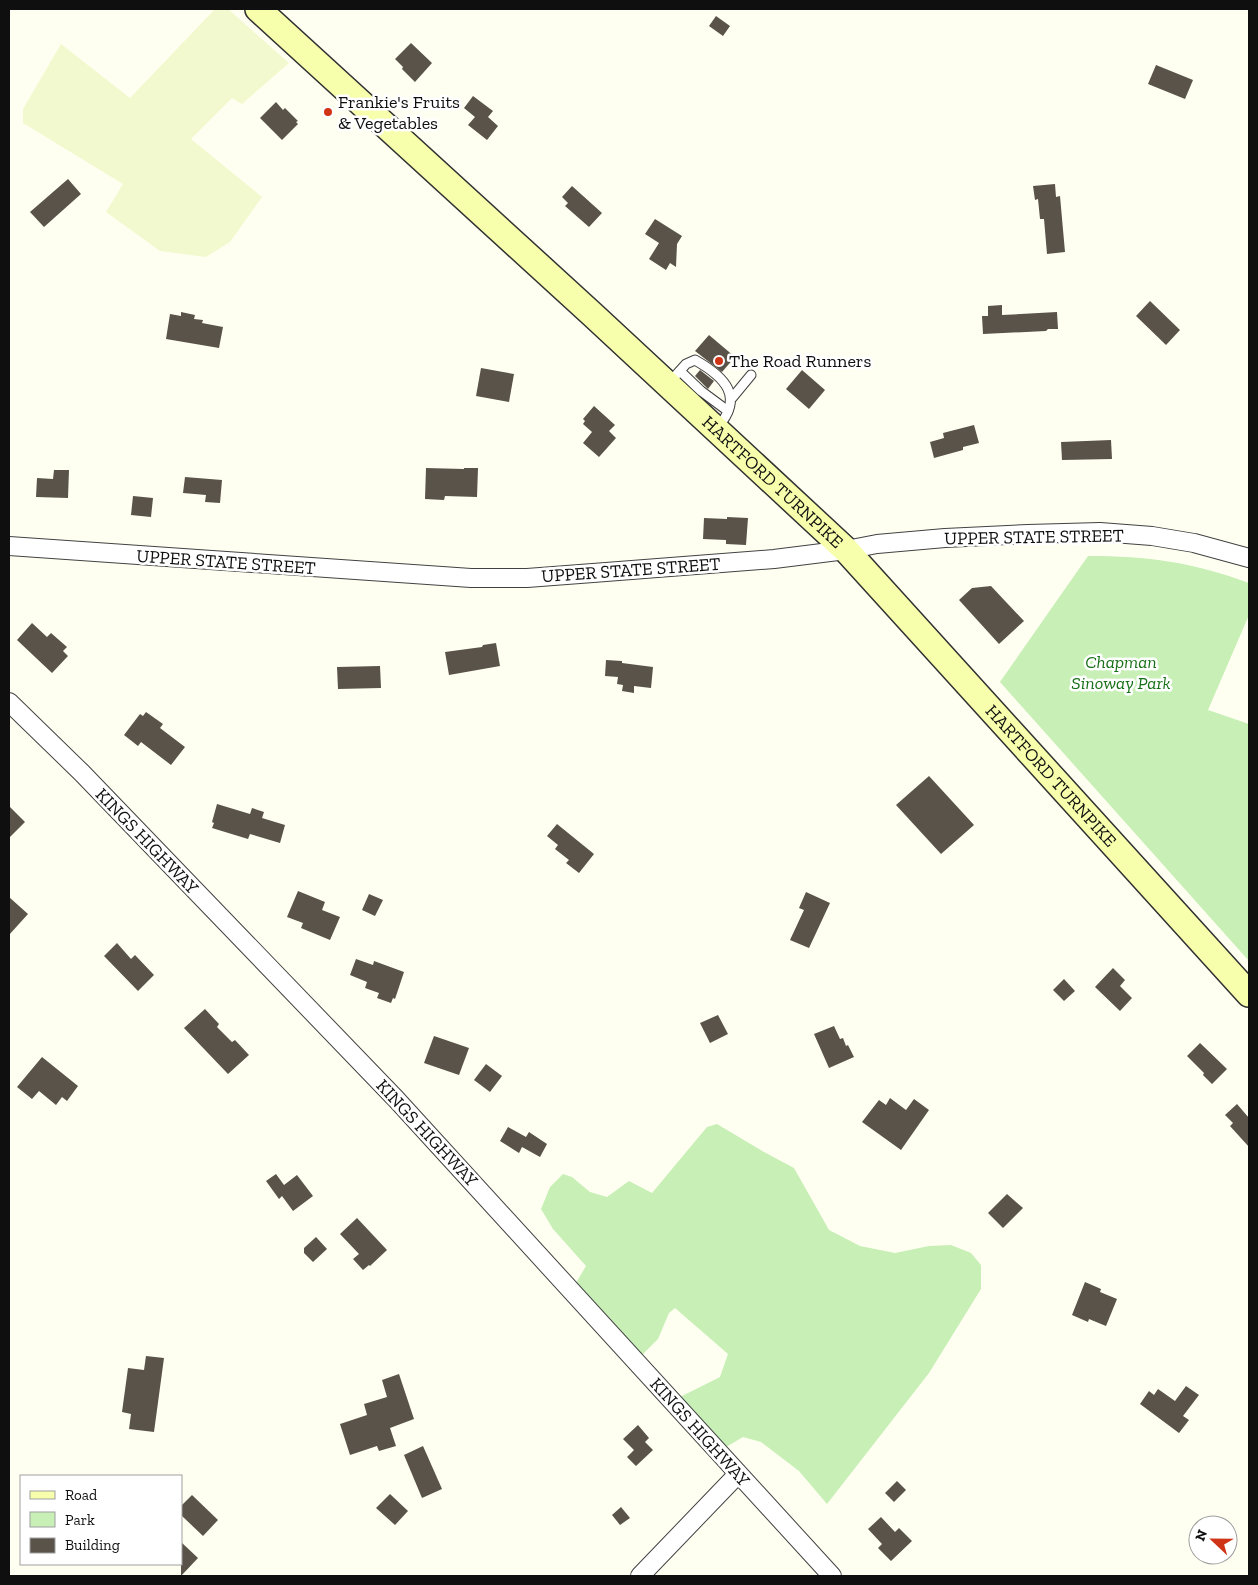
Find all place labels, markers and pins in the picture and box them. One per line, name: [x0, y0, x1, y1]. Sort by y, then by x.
place label: Frankie's Fruits & Vegetables: [338, 91, 460, 134]
marker: Frankie's Fruits & Vegetables: [322, 106, 334, 118]
place label: The Road Runners: [729, 350, 871, 372]
marker: The Road Runners: [713, 355, 725, 367]

